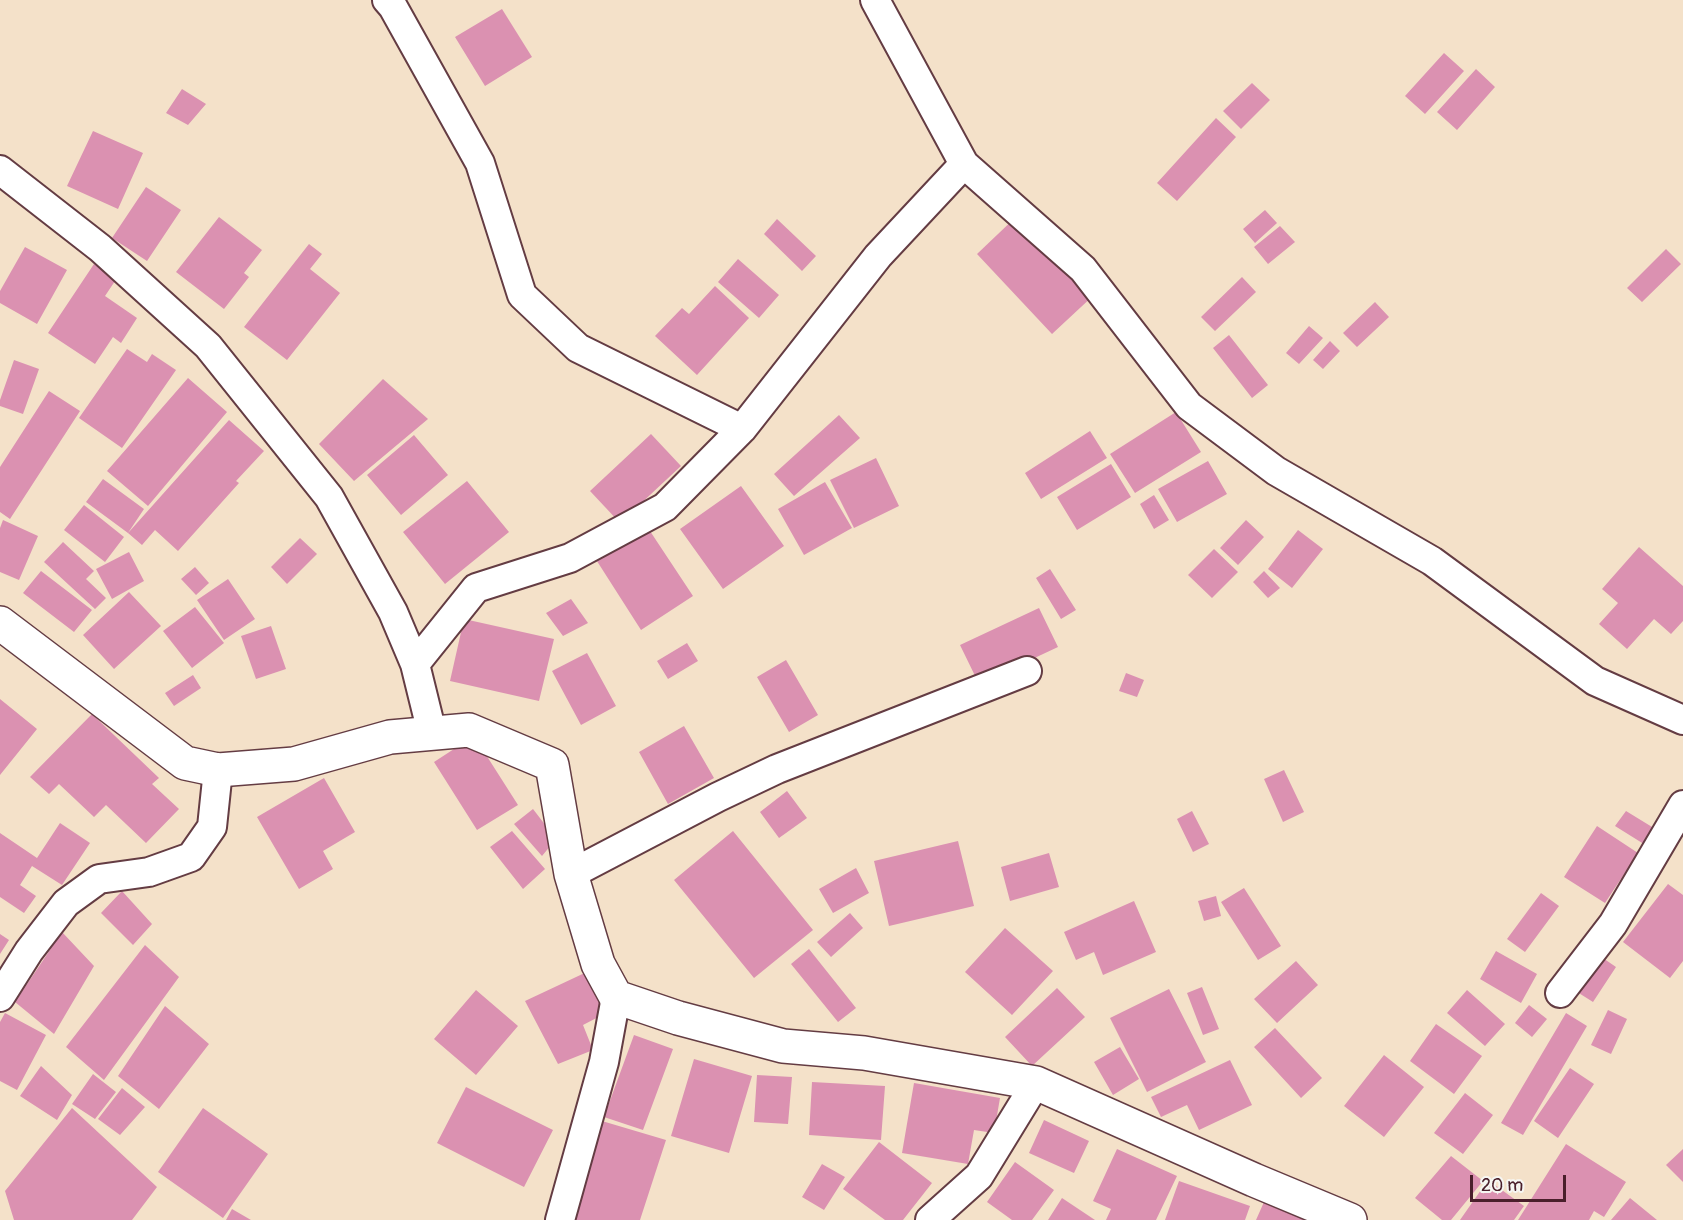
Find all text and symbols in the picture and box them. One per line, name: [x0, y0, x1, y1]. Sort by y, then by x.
scale bar: [1473, 1163, 1569, 1201]
text: 20 m: [1481, 1174, 1523, 1197]

